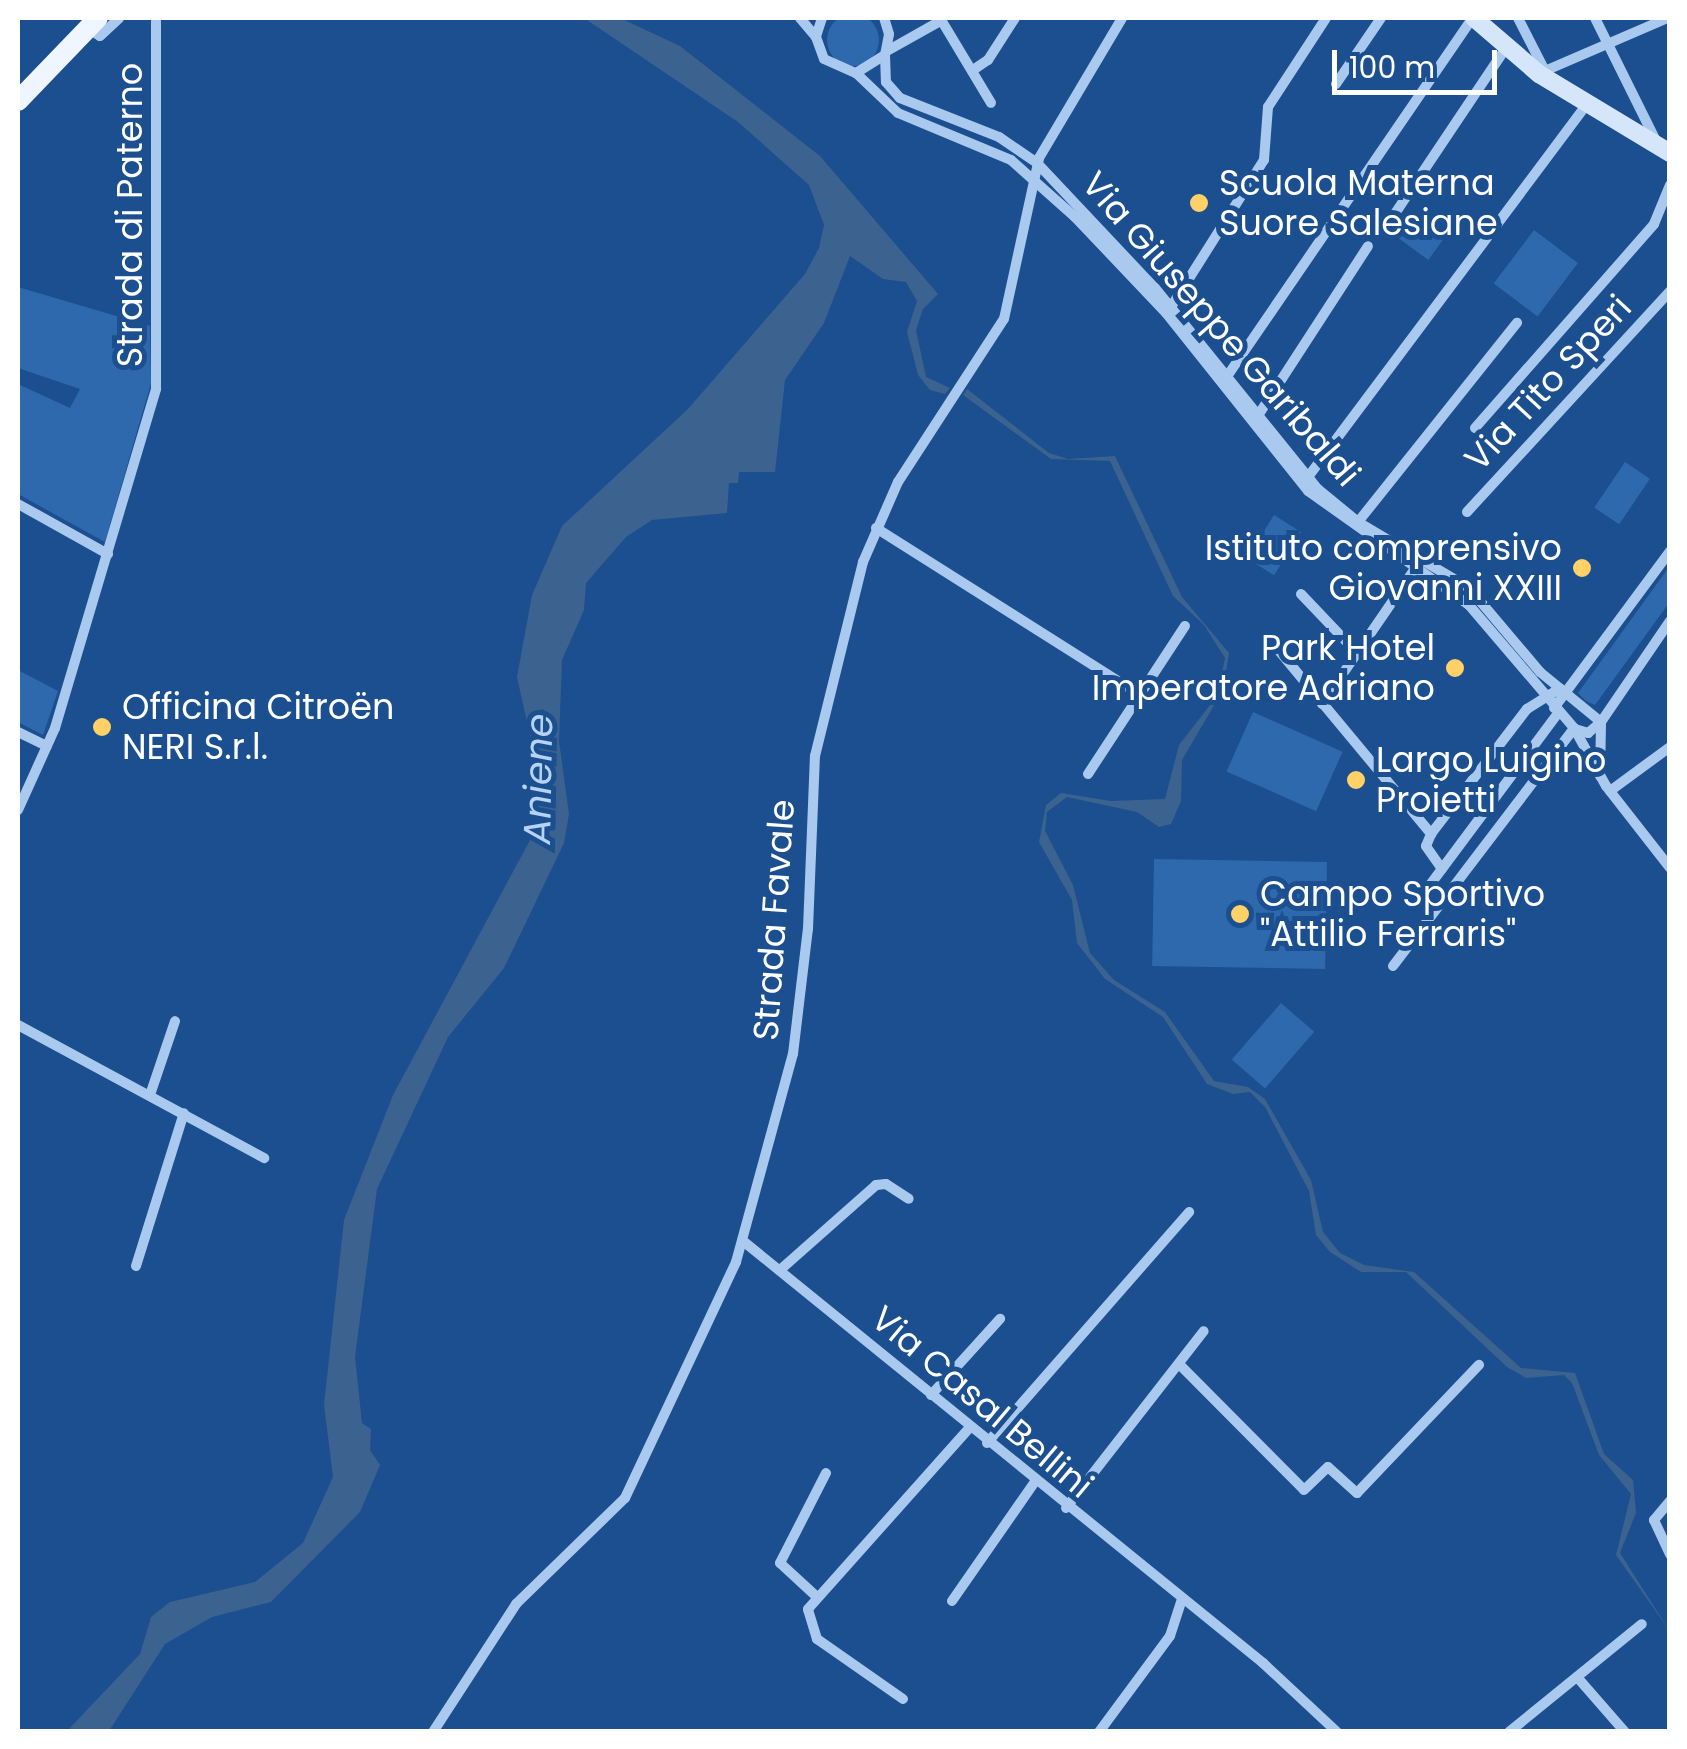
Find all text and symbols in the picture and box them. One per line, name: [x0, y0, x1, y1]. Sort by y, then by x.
scale bar: [1337, 30, 1502, 92]
text: 100 m: [1349, 46, 1435, 89]
street label: Strada di Paterno: [109, 63, 151, 367]
place label: Scuola Materna Suore Salesiane: [1219, 162, 1498, 244]
street label: Via Giuseppe Garibaldi: [1073, 163, 1369, 495]
marker: Scuola Materna Suore Salesiane: [1188, 192, 1210, 214]
street label: Via Tito Speri: [1456, 286, 1640, 480]
place label: Istituto comprensivo Giovanni XXIII: [1205, 527, 1562, 609]
marker: Istituto comprensivo Giovanni XXIII: [1571, 557, 1593, 579]
place label: Park Hotel Imperatore Adriano: [1092, 627, 1435, 709]
marker: Park Hotel Imperatore Adriano: [1444, 657, 1466, 679]
place label: Officina Citroën NERI S.r.l.: [122, 686, 394, 768]
water label: Aniene: [514, 713, 562, 845]
marker: Officina Citroën NERI S.r.l.: [91, 716, 113, 738]
place label: Largo Luigino Proietti: [1376, 739, 1606, 821]
marker: Largo Luigino Proietti: [1345, 769, 1367, 791]
street label: Strada Favale: [745, 798, 803, 1042]
place label: Campo Sportivo "Attilio Ferraris": [1260, 873, 1545, 955]
marker: Campo Sportivo "Attilio Ferraris": [1229, 903, 1251, 925]
street label: Via Casal Bellini: [863, 1297, 1101, 1507]

